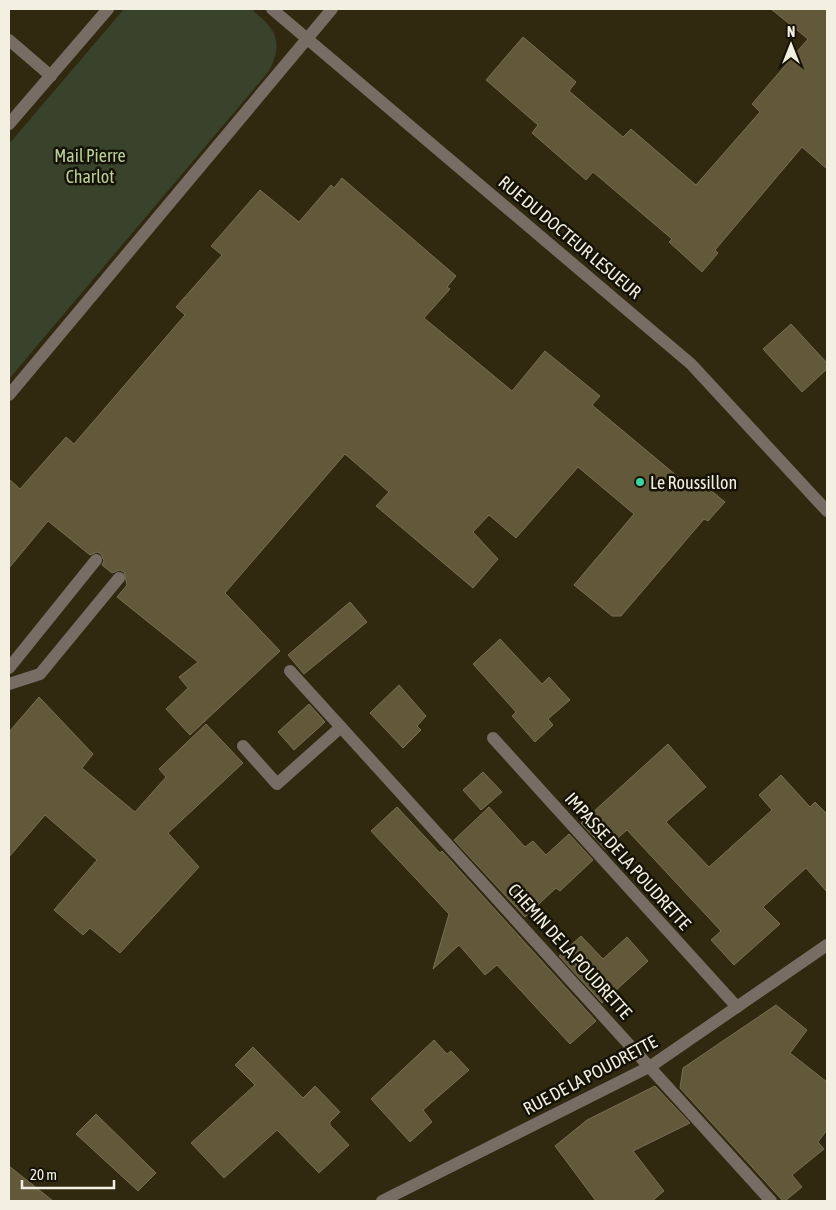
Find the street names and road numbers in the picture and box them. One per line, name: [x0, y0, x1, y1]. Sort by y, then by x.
street label: RUE DU DOCTEUR LESUEUR: [495, 171, 645, 303]
street label: IMPASSE DE LA POUDRETTE: [561, 788, 695, 934]
street label: CHEMIN DE LA POUDRETTE: [504, 879, 636, 1023]
street label: RUE DE LA POUDRETTE: [520, 1031, 661, 1119]

